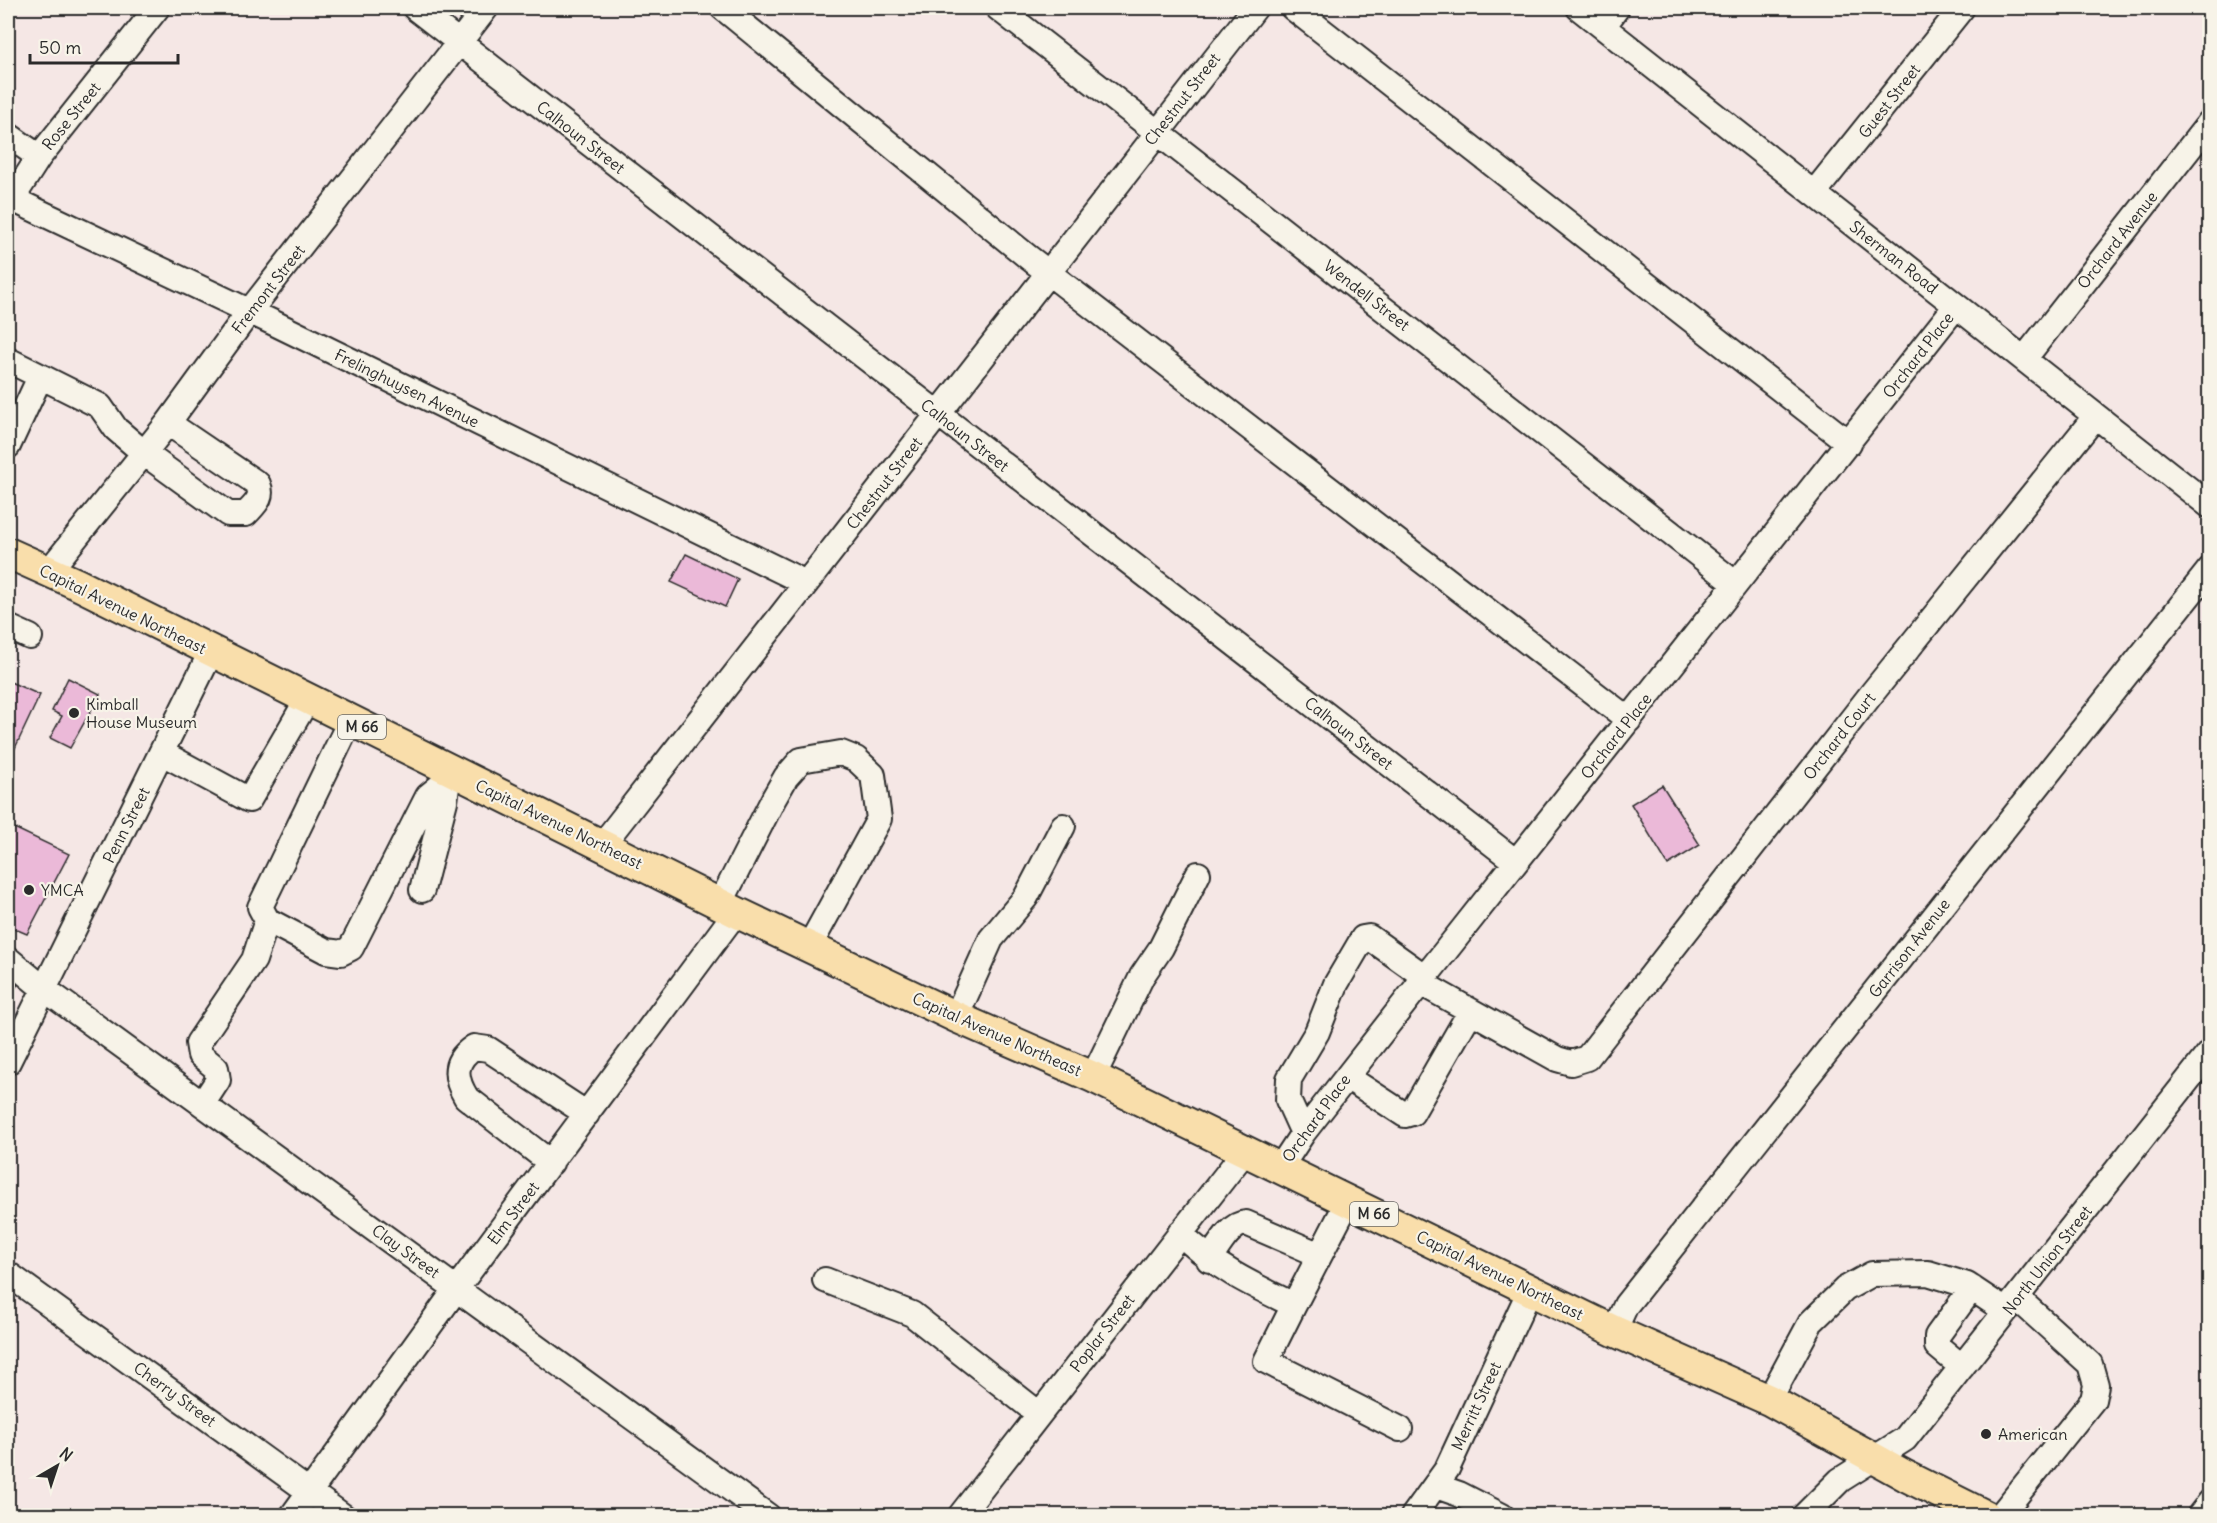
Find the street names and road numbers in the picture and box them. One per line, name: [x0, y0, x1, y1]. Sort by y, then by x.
street label: Chestnut Street: [1140, 48, 1225, 149]
street label: Guest Street: [1854, 59, 1925, 142]
street label: Rose Street: [38, 78, 105, 154]
street label: Calhoun Street: [533, 96, 630, 178]
street label: Orchard Avenue: [2073, 187, 2161, 293]
street label: Sherman Road: [1846, 216, 1942, 298]
street label: Fremont Street: [227, 240, 309, 337]
street label: Wendell Street: [1320, 255, 1414, 335]
street label: Orchard Place: [1878, 308, 1958, 402]
street label: Frelinghuysen Avenue: [331, 344, 483, 432]
street label: Calhoun Street: [917, 394, 1014, 476]
street label: Chestnut Street: [842, 432, 927, 533]
street label: Capital Avenue Northeast: [36, 560, 210, 658]
street label: Orchard Court: [1799, 688, 1880, 784]
street label: Orchard Place: [1576, 689, 1656, 783]
street label: Calhoun Street: [1301, 692, 1398, 774]
road number: M 66: [338, 715, 386, 739]
street label: Capital Avenue Northeast: [472, 775, 646, 873]
street label: Penn Street: [98, 783, 154, 866]
street label: Garrison Avenue: [1864, 894, 1954, 1002]
street label: Capital Avenue Northeast: [909, 988, 1085, 1081]
street label: Orchard Place: [1277, 1070, 1355, 1166]
street label: Elm Street: [483, 1177, 543, 1248]
street label: North Union Street: [1998, 1201, 2096, 1319]
road number: M 66: [1350, 1202, 1398, 1226]
street label: Clay Street: [368, 1220, 444, 1283]
street label: Capital Avenue Northeast: [1413, 1226, 1587, 1324]
street label: Poplar Street: [1065, 1290, 1139, 1376]
street label: Cherry Street: [130, 1357, 221, 1431]
street label: Merritt Street: [1447, 1358, 1505, 1453]

